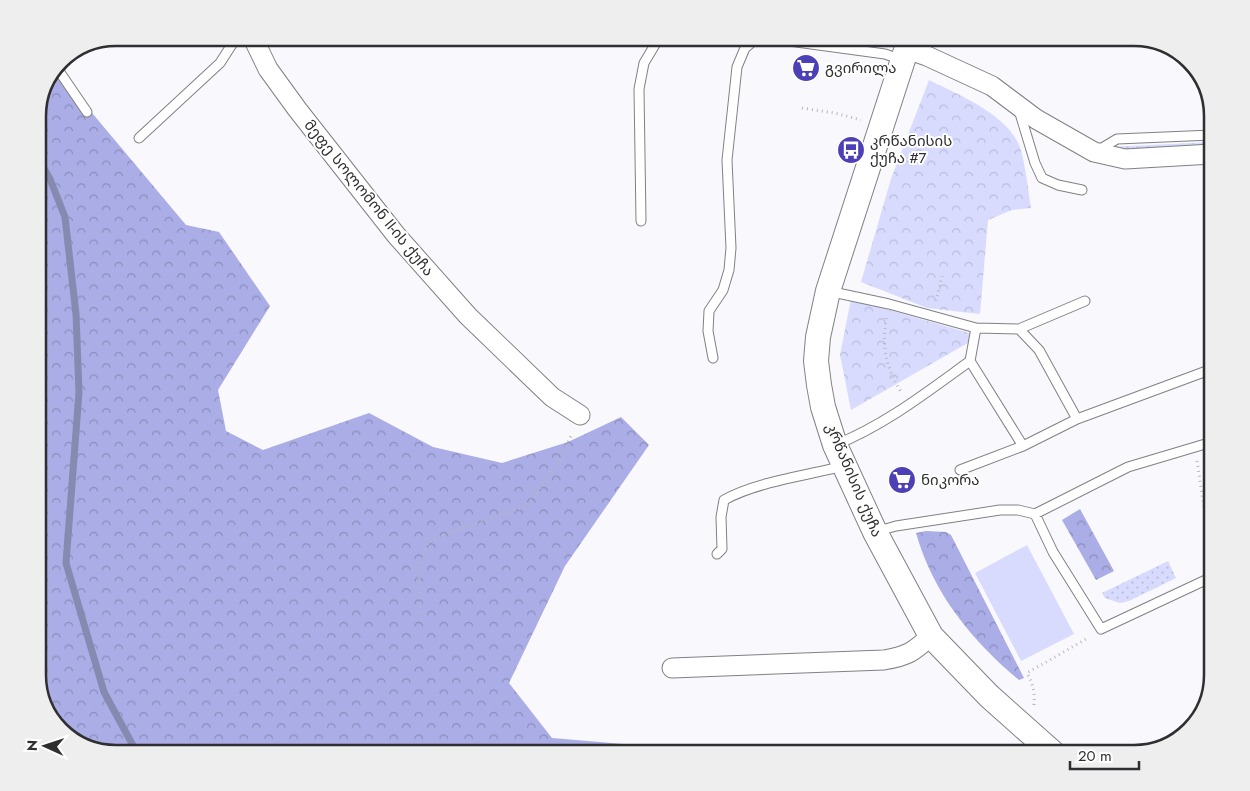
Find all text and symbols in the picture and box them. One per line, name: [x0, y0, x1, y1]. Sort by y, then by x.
supermarket icon: გვირილა: [791, 53, 821, 83]
place label: გვირილა: [825, 57, 896, 79]
street label: მეფე სოლომონ II-ის ქუჩა: [299, 115, 439, 281]
place label: კრწანისის ქუჩა #7: [870, 130, 952, 169]
bus stop icon: კრწანისის ქუჩა #7: [836, 135, 866, 165]
street label: კრწანისის ქუჩა: [820, 420, 888, 540]
supermarket icon: ნიკორა: [887, 465, 917, 495]
place label: ნიკორა: [921, 469, 980, 491]
north arrow: [20, 721, 70, 771]
scale bar: [1070, 738, 1139, 770]
text: N: [22, 739, 42, 751]
text: 20 m: [1078, 745, 1112, 767]

